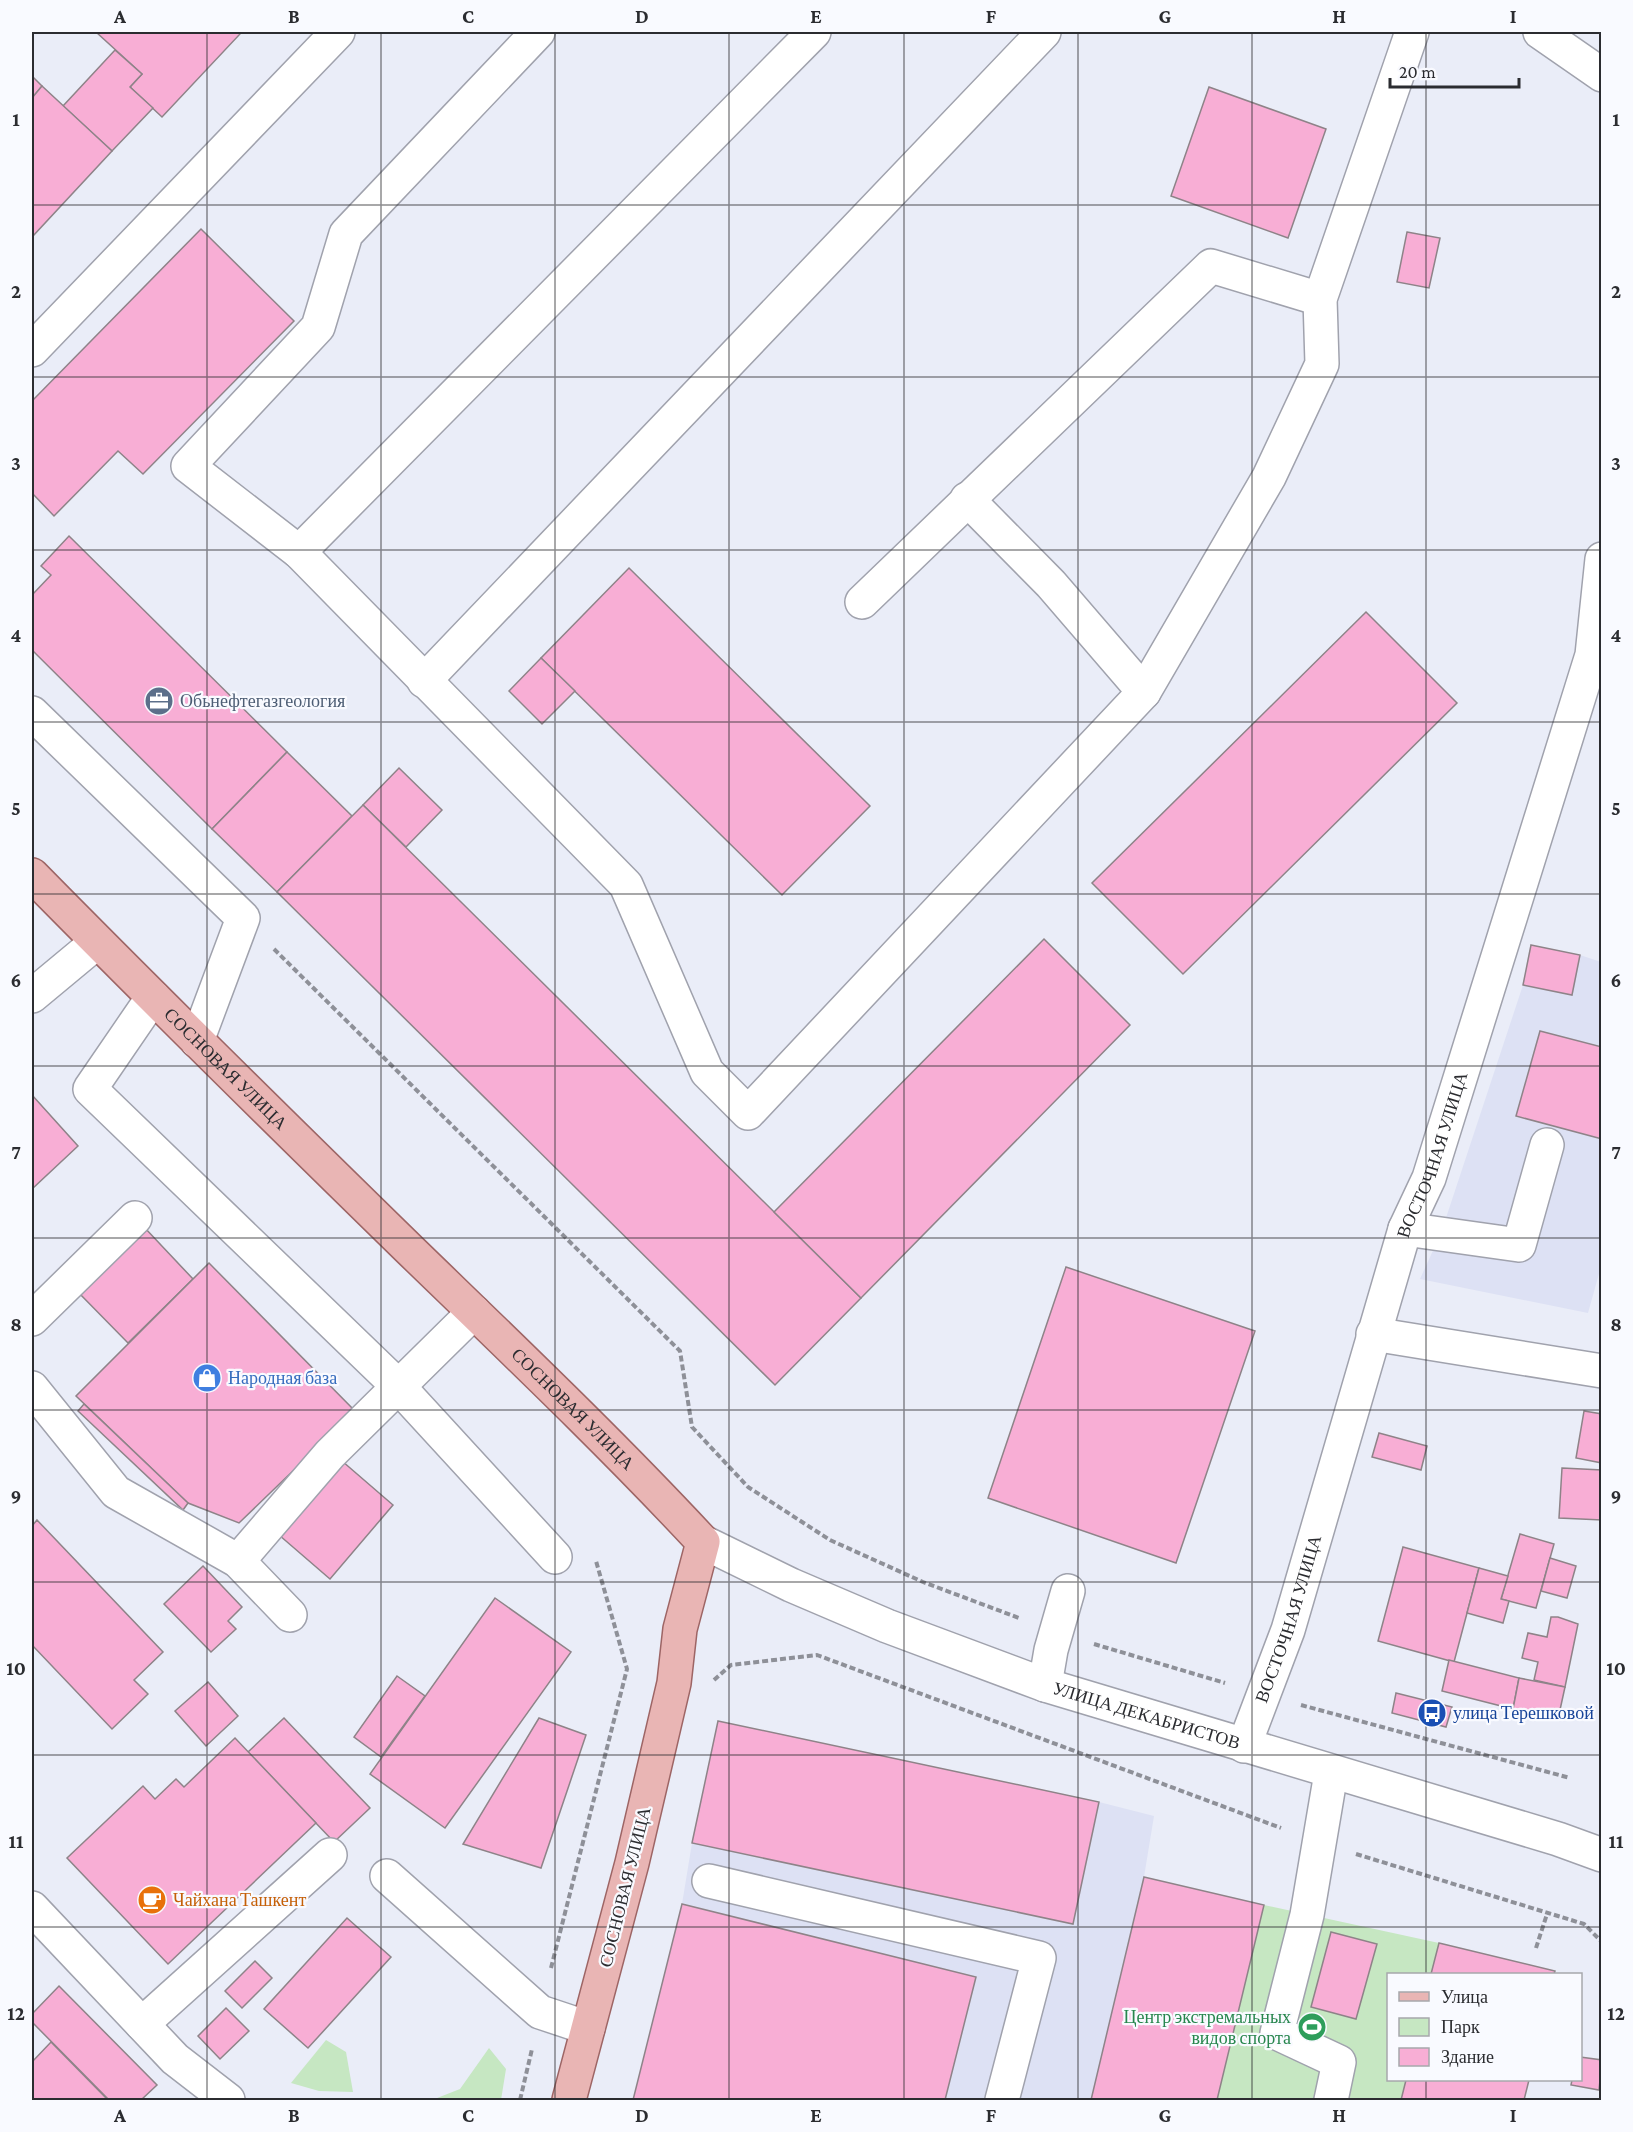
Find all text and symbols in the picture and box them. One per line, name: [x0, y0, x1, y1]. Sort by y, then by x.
text: A: [113, 5, 127, 27]
text: B: [288, 5, 300, 27]
text: C: [462, 5, 474, 27]
text: D: [635, 5, 649, 27]
text: E: [810, 5, 822, 27]
text: F: [986, 5, 997, 27]
text: G: [1159, 5, 1172, 27]
text: H: [1332, 5, 1346, 27]
text: I: [1510, 5, 1517, 27]
scale bar: [1390, 51, 1519, 89]
text: 20 m: [1399, 62, 1436, 82]
text: 1: [12, 108, 20, 130]
text: 1: [1612, 108, 1620, 130]
text: 2: [11, 280, 21, 302]
text: 2: [1611, 280, 1621, 302]
text: 3: [11, 452, 21, 474]
text: 3: [1611, 452, 1621, 474]
text: 4: [11, 624, 22, 646]
text: 4: [1611, 624, 1622, 646]
office icon: Обьнефтегазгеология: [143, 685, 175, 717]
place label: Обьнефтегазгеология: [180, 691, 345, 711]
text: 5: [11, 797, 21, 819]
text: 5: [1611, 797, 1621, 819]
text: 6: [11, 969, 21, 991]
text: 6: [1611, 969, 1621, 991]
street label: СОСНОВАЯ УЛИЦА: [160, 1004, 291, 1134]
street label: ВОСТОЧНАЯ УЛИЦА: [1393, 1069, 1471, 1240]
text: 7: [11, 1141, 21, 1163]
text: 7: [1611, 1141, 1621, 1163]
text: 8: [10, 1313, 22, 1335]
text: 8: [1610, 1313, 1622, 1335]
street label: СОСНОВАЯ УЛИЦА: [507, 1344, 638, 1474]
shop icon: Народная база: [191, 1362, 223, 1394]
place label: Народная база: [228, 1368, 337, 1388]
text: 9: [11, 1485, 21, 1507]
text: 9: [1611, 1485, 1621, 1507]
street label: ВОСТОЧНАЯ УЛИЦА: [1251, 1532, 1325, 1705]
text: 10: [6, 1657, 26, 1679]
text: 10: [1606, 1657, 1626, 1679]
street label: УЛИЦА ДЕКАБРИСТОВ: [1050, 1678, 1243, 1753]
bus stop icon: улица Терешковой: [1416, 1697, 1448, 1729]
place label: улица Терешковой: [1453, 1703, 1594, 1723]
street label: СОСНОВАЯ УЛИЦА: [595, 1805, 655, 1969]
text: 11: [9, 1830, 24, 1852]
text: 11: [1609, 1830, 1624, 1852]
cafe icon: Чайхана Ташкент: [136, 1884, 168, 1916]
place label: Чайхана Ташкент: [173, 1890, 306, 1910]
legend: [1387, 1973, 1582, 2081]
text: Улица: [1441, 1987, 1488, 2007]
text: 12: [7, 2002, 25, 2024]
text: 12: [1607, 2002, 1625, 2024]
place label: Центр экстремальных видов спорта: [1123, 2007, 1291, 2048]
sports icon: Центр экстремальных видов спорта: [1296, 2011, 1328, 2043]
text: Парк: [1441, 2017, 1480, 2037]
text: Здание: [1441, 2047, 1494, 2067]
text: A: [113, 2104, 127, 2126]
text: B: [288, 2104, 300, 2126]
text: C: [462, 2104, 474, 2126]
text: D: [635, 2104, 649, 2126]
text: E: [810, 2104, 822, 2126]
text: F: [986, 2104, 997, 2126]
text: G: [1159, 2104, 1172, 2126]
text: H: [1332, 2104, 1346, 2126]
text: I: [1510, 2104, 1517, 2126]

